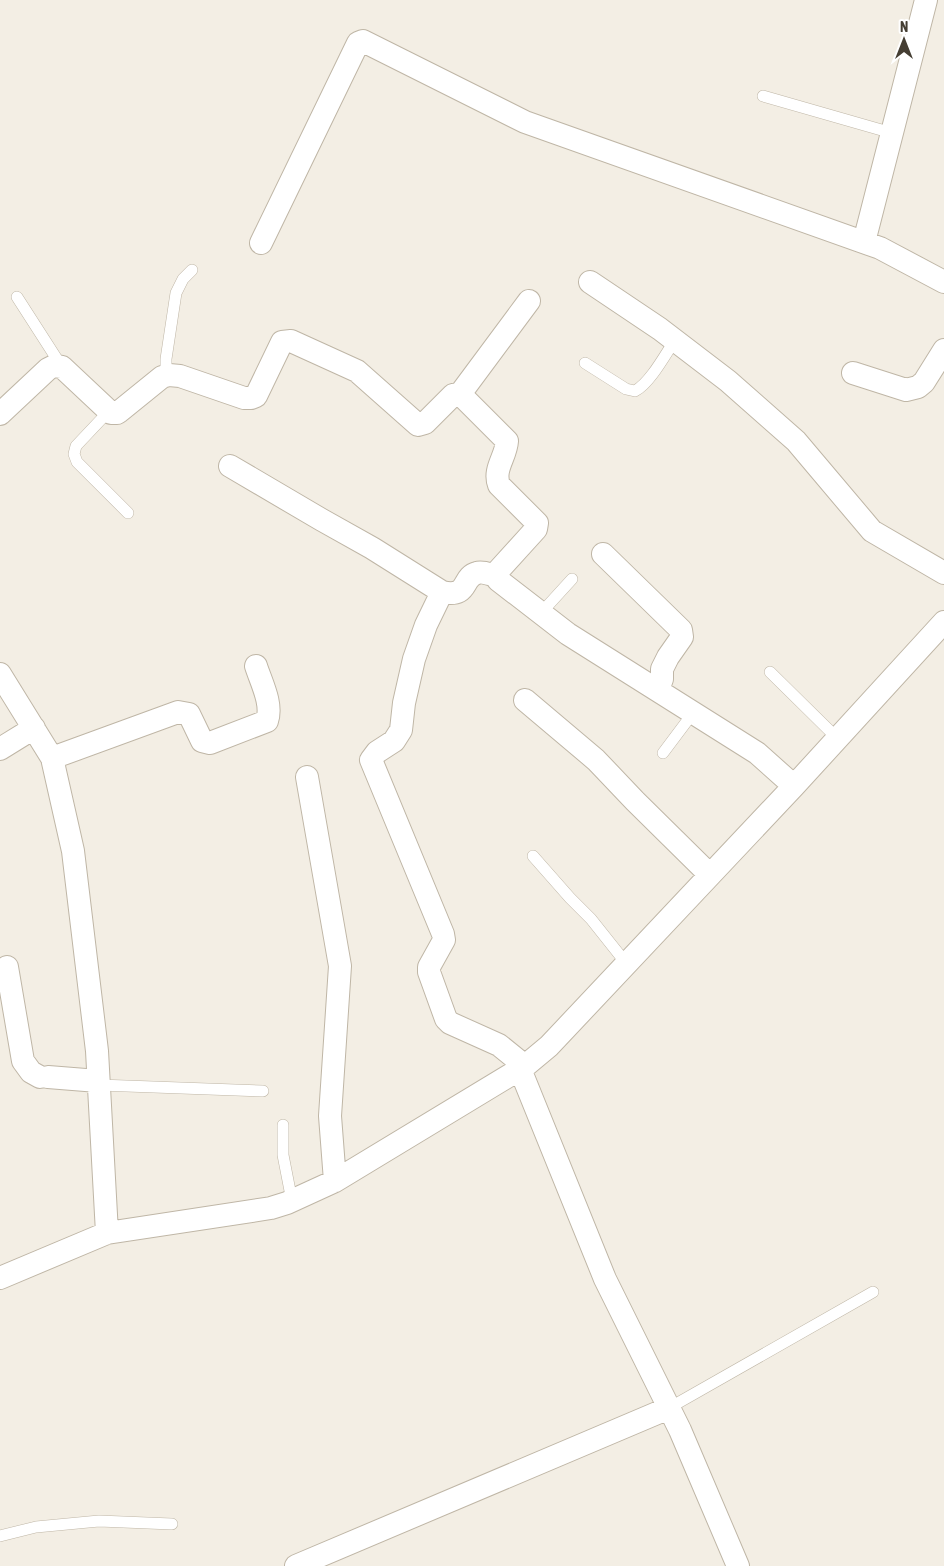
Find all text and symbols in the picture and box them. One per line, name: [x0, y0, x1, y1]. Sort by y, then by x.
north arrow: [879, 15, 929, 65]
text: N: [900, 19, 908, 35]

